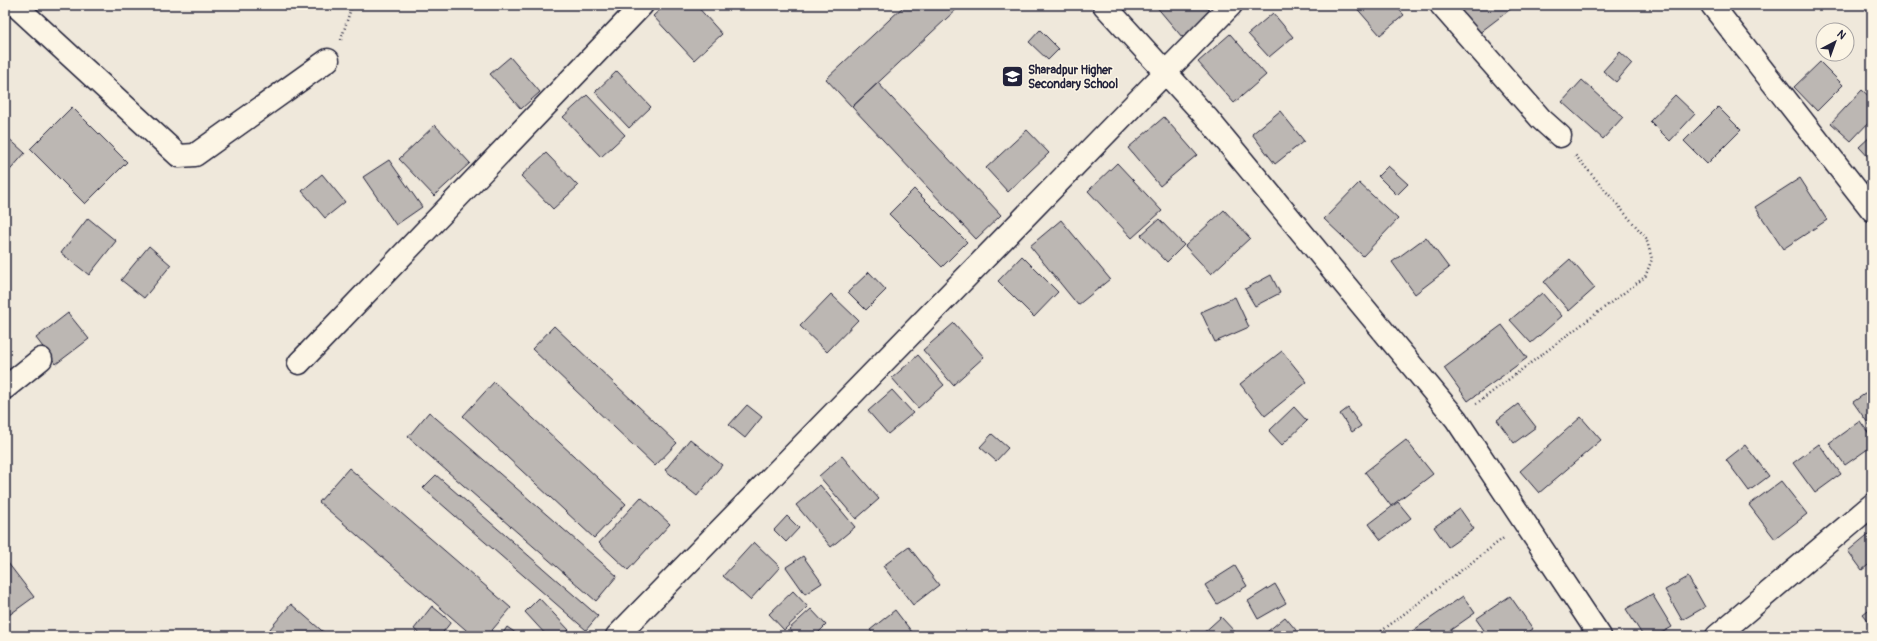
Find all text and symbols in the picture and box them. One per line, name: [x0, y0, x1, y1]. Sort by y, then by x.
north arrow: [1815, 22, 1855, 62]
text: N: [1834, 27, 1849, 43]
place label: Sharadpur Higher Secondary School: [1028, 63, 1118, 92]
school or university icon: Sharadpur Higher Secondary School: [999, 64, 1025, 90]

